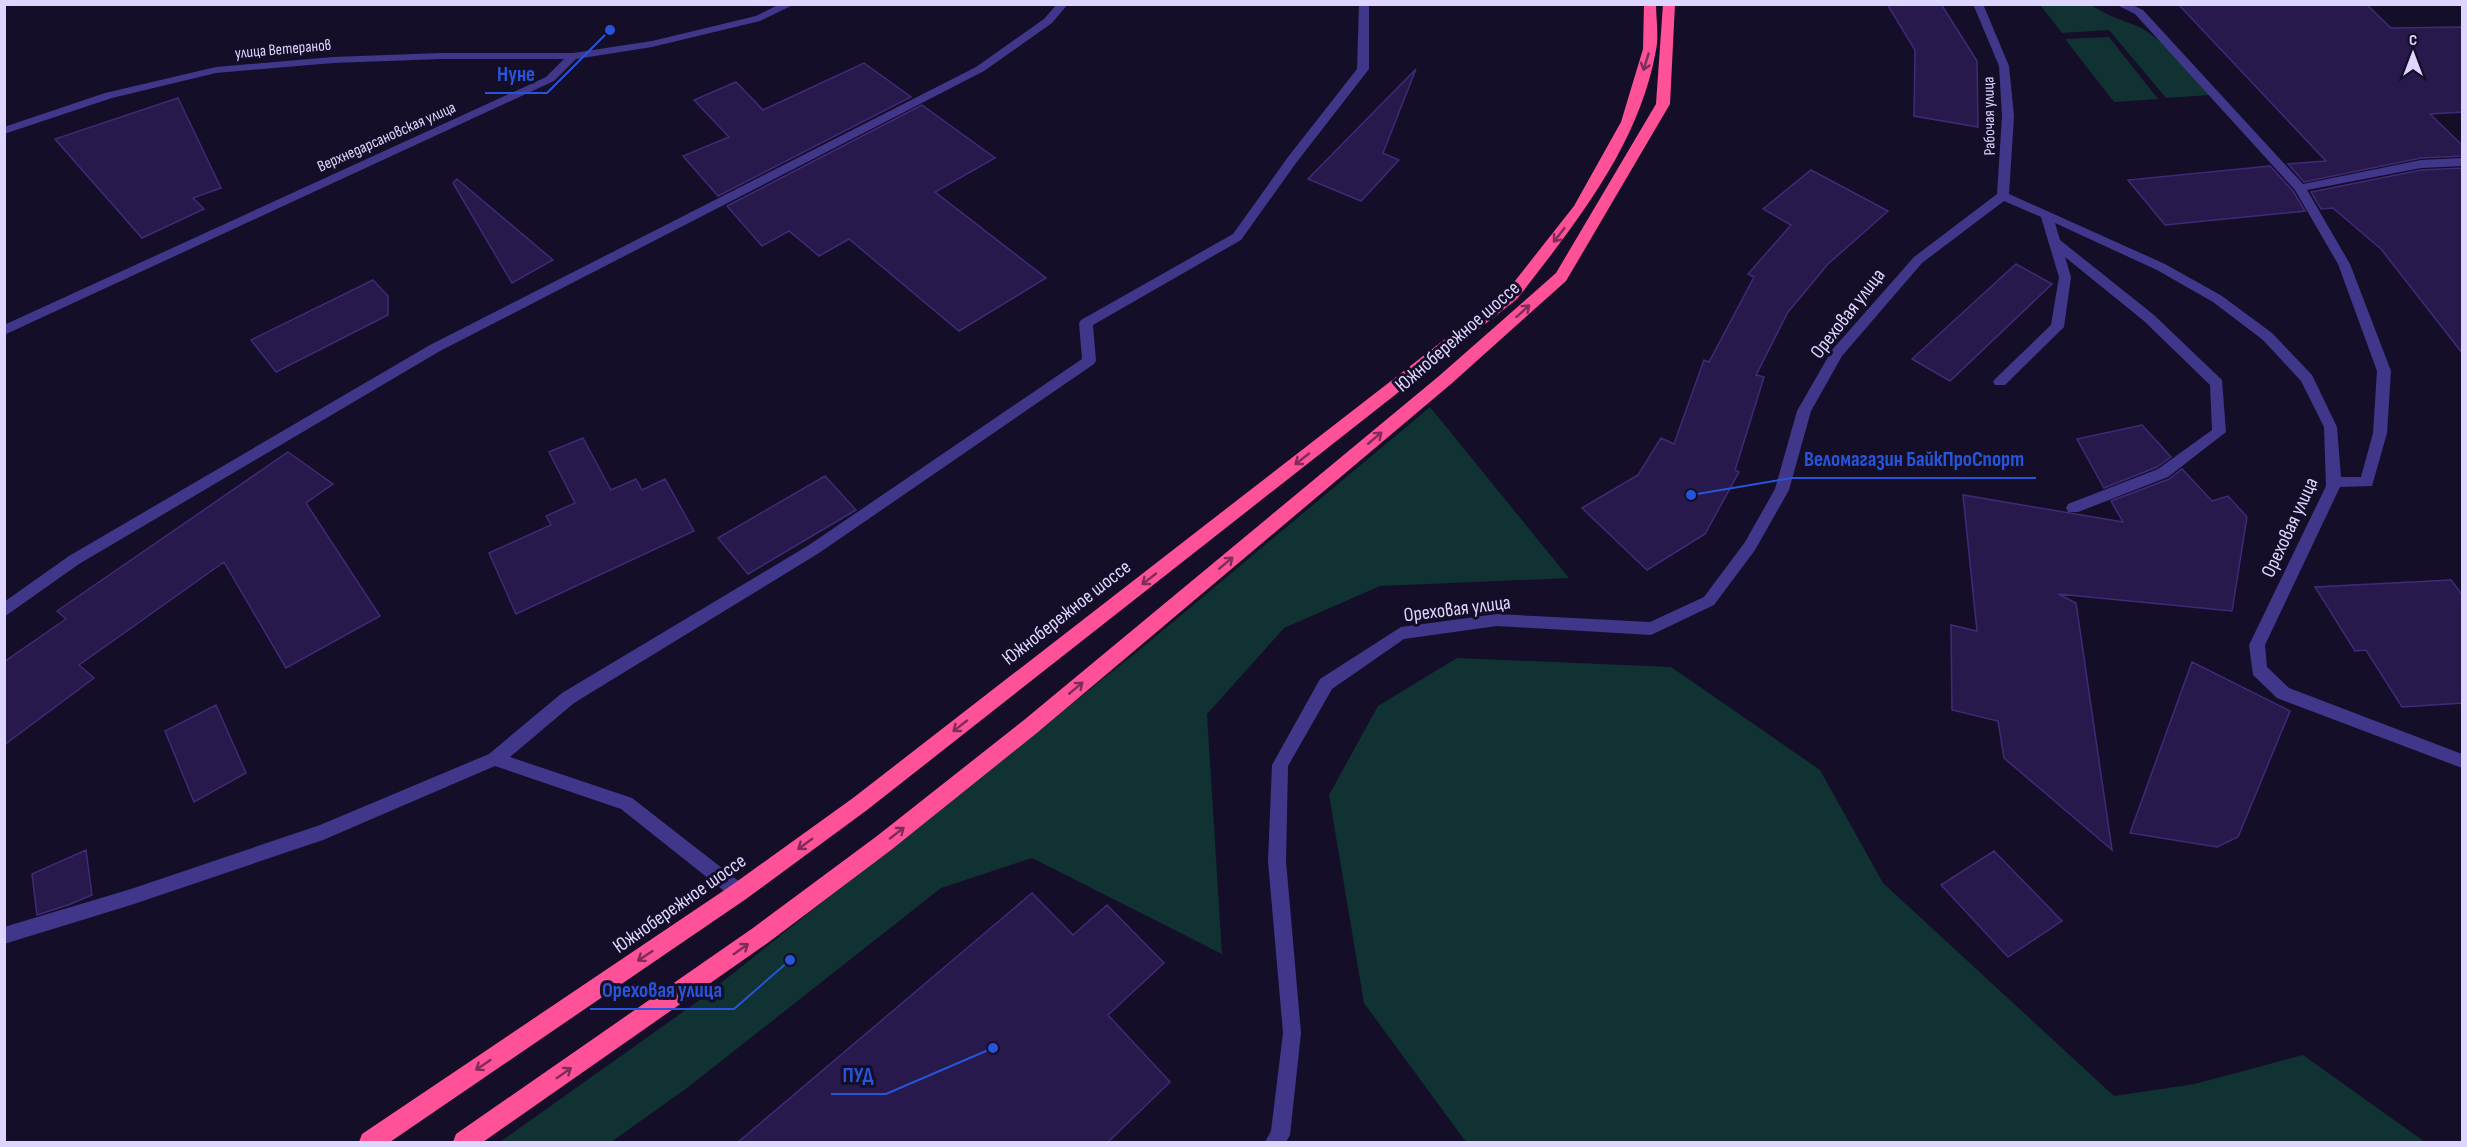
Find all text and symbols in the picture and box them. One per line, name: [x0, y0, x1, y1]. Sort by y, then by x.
north arrow: [2383, 24, 2443, 84]
text: С: [2409, 31, 2417, 50]
street label: улица Ветеранов: [234, 36, 332, 63]
one-way arrow: [1640, 52, 1651, 71]
callout: Нуне: [485, 54, 547, 93]
text: Нуне: [497, 62, 535, 87]
street label: Рабочая улица: [1979, 77, 2000, 155]
street label: Верхнедарсановская улица: [314, 98, 459, 176]
one-way arrow: [1552, 227, 1565, 243]
street label: Ореховая улица: [1805, 264, 1890, 363]
street label: Южнобережное шоссе: [1391, 276, 1525, 397]
one-way arrow: [1515, 304, 1530, 318]
one-way arrow: [1367, 432, 1383, 445]
callout: Веломагазин БайкПроСпорт: [1792, 439, 2036, 478]
text: Веломагазин БайкПроСпорт: [1804, 447, 2024, 472]
one-way arrow: [1295, 452, 1311, 465]
street label: Ореховая улица: [2256, 474, 2324, 581]
street label: Южнобережное шоссе: [997, 555, 1136, 671]
one-way arrow: [1218, 557, 1234, 570]
one-way arrow: [1141, 572, 1157, 585]
street label: Ореховая улица: [1402, 591, 1512, 627]
one-way arrow: [1068, 682, 1084, 695]
one-way arrow: [952, 719, 968, 732]
one-way arrow: [889, 826, 905, 839]
one-way arrow: [797, 838, 813, 850]
street label: Южнобережное шоссе: [608, 849, 751, 959]
one-way arrow: [732, 943, 748, 955]
one-way arrow: [637, 950, 654, 962]
callout: Ореховая улица: [590, 970, 734, 1009]
text: Ореховая улица: [602, 978, 722, 1003]
callout: ПУД: [831, 1055, 886, 1094]
one-way arrow: [476, 1059, 492, 1071]
text: ПУД: [843, 1063, 873, 1088]
one-way arrow: [555, 1067, 571, 1079]

